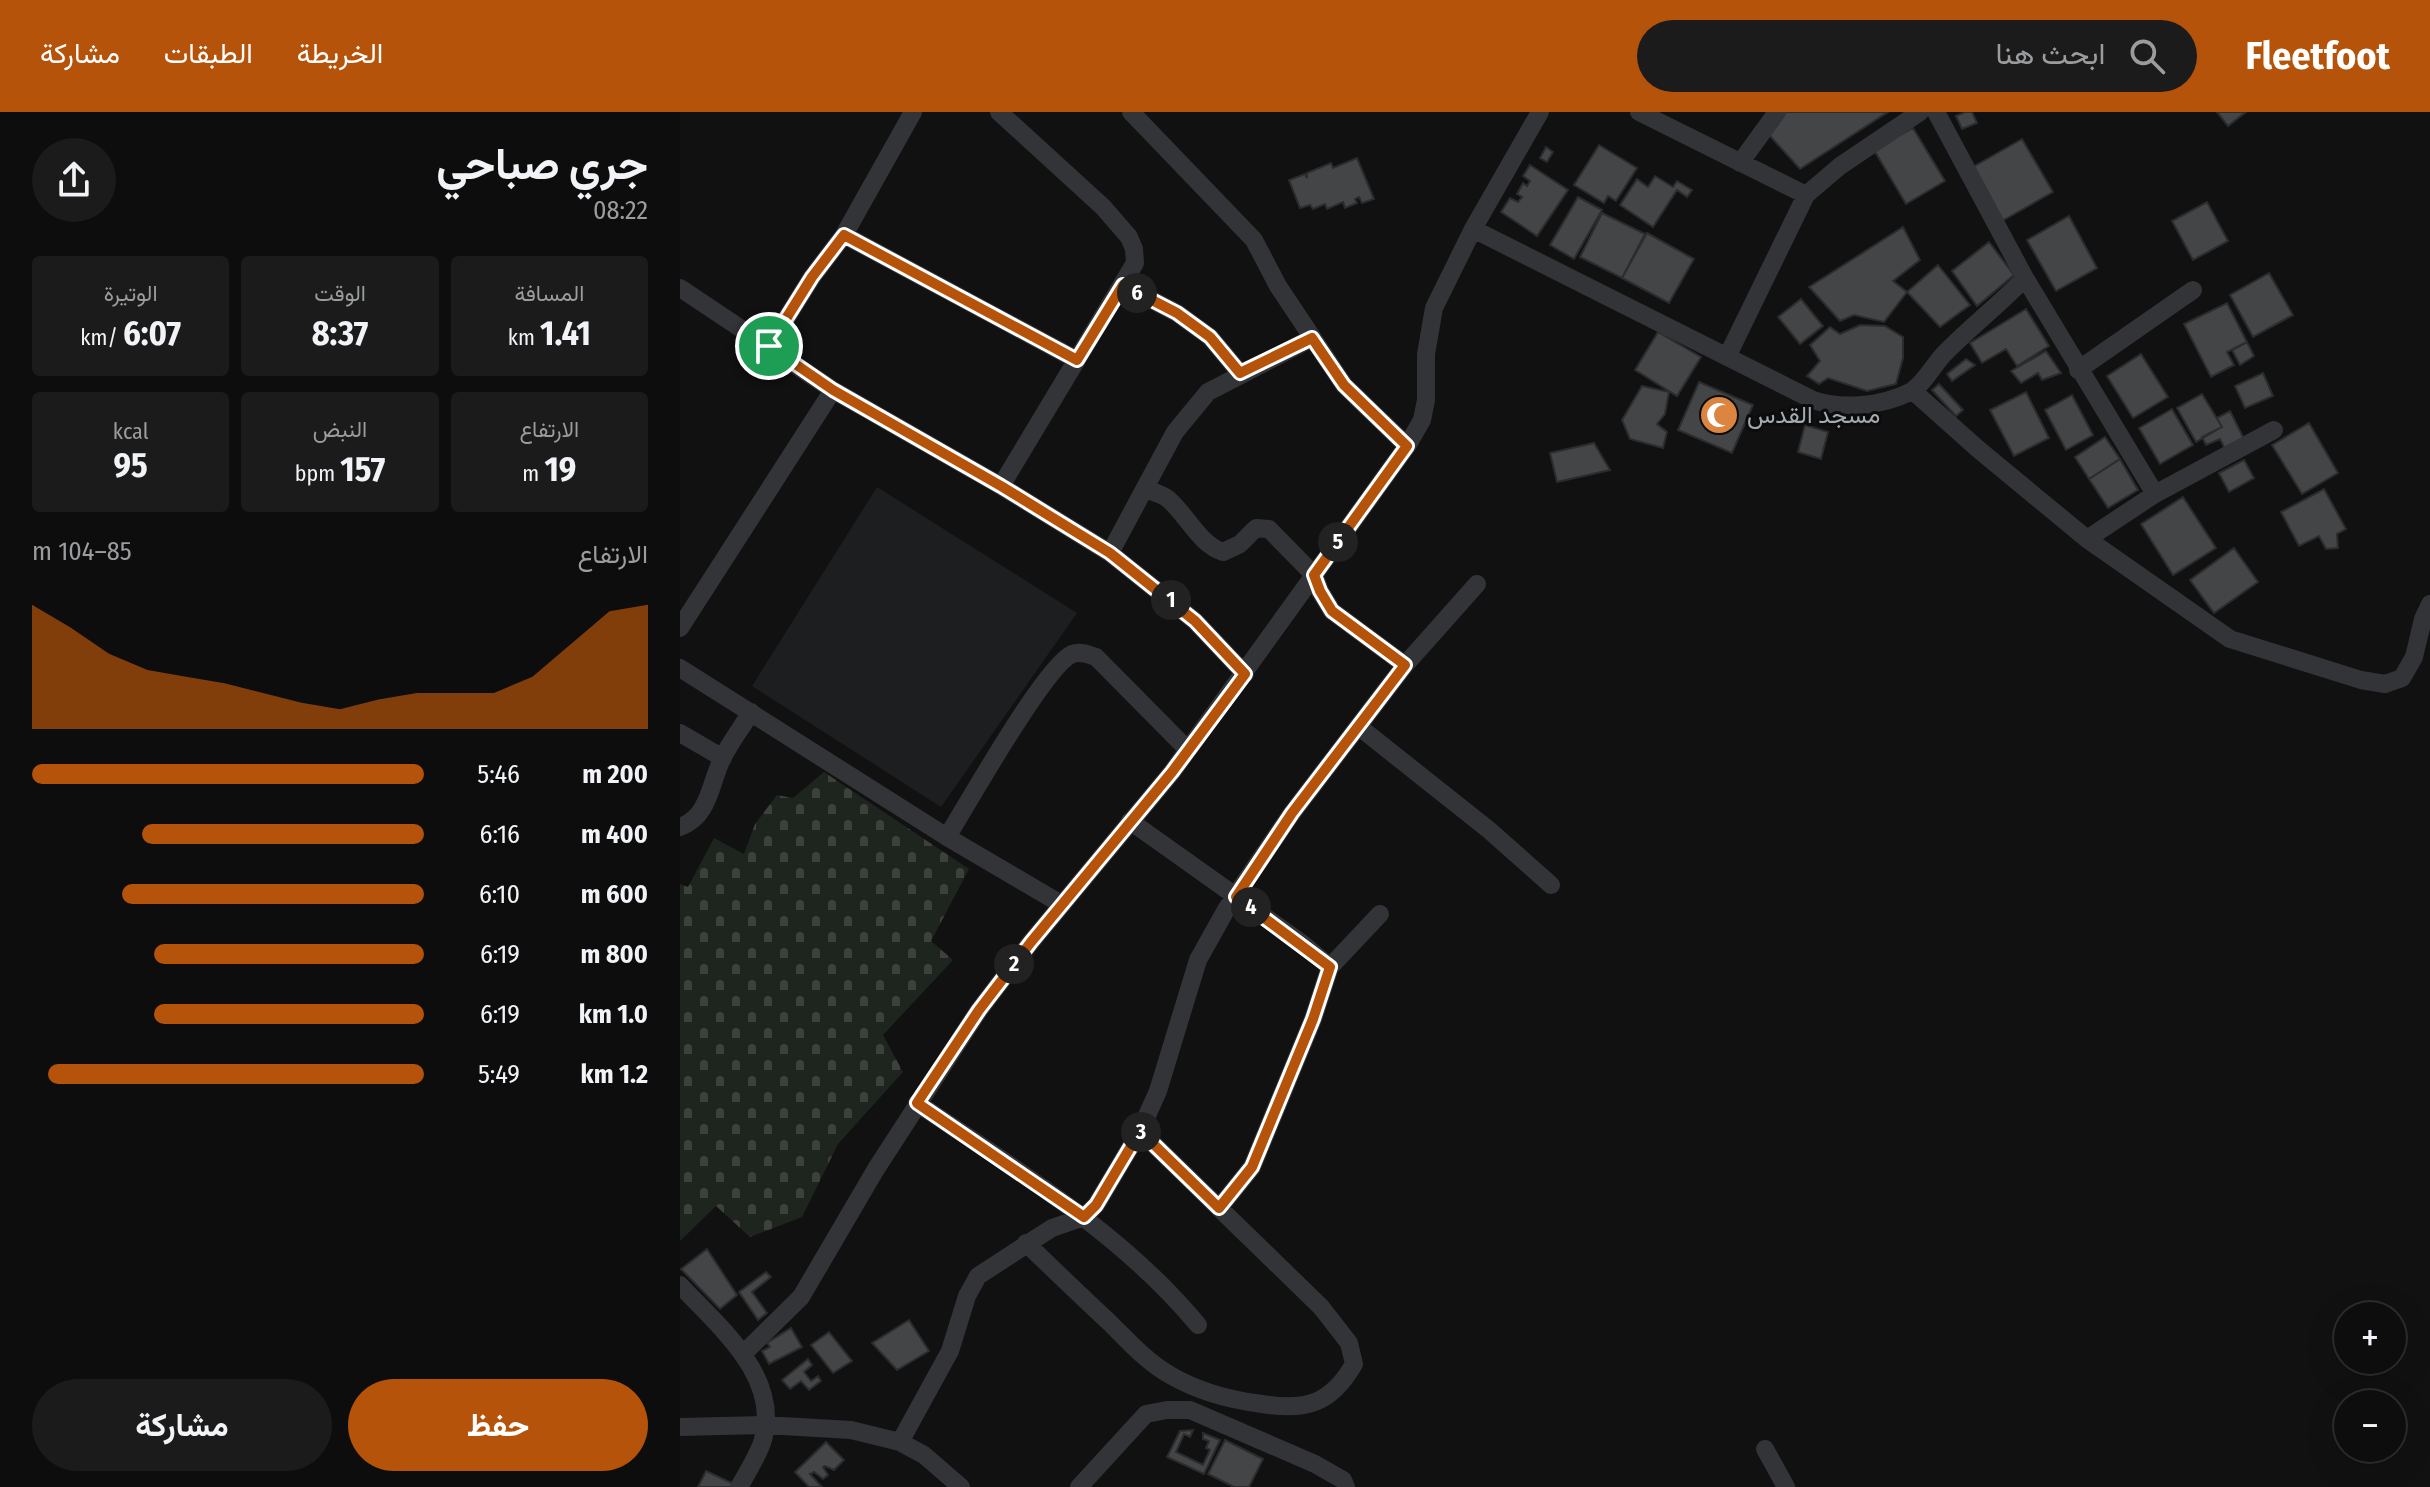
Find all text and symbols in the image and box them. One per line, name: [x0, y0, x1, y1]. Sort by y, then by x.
search box: [1637, 20, 2197, 92]
text: Fleetfoot: [2245, 33, 2390, 79]
icon: search: [2125, 34, 2169, 78]
text: ابحث هنا: [1995, 36, 2105, 72]
text: مشاركة: [40, 37, 120, 70]
text: الطبقات: [164, 37, 253, 70]
text: الخريطة: [297, 37, 383, 70]
button: share: [32, 138, 116, 222]
text: جري صباحي: [436, 138, 648, 191]
text: 08:22: [593, 195, 648, 226]
pin: 6: [1117, 273, 1157, 313]
text: 6: [1131, 279, 1143, 306]
text: الوتيرة: [104, 280, 158, 307]
text: الوقت: [314, 280, 366, 307]
text: المسافة: [514, 280, 584, 307]
pin: [735, 312, 803, 380]
text: 6:07: [123, 313, 181, 354]
text: 8:37: [312, 313, 368, 354]
text: 1.41: [540, 313, 591, 354]
text: /km: [80, 324, 123, 351]
text: km: [508, 324, 540, 351]
icon: arrive: [747, 324, 791, 368]
mosque icon: مسجد القدس: [1698, 394, 1740, 436]
place label: مسجد القدس: [1747, 401, 1880, 429]
text: النبض: [313, 416, 367, 443]
text: الارتفاع: [519, 416, 579, 443]
text: kcal: [113, 418, 148, 445]
text: 95: [114, 445, 148, 486]
text: 157: [340, 449, 385, 490]
text: 19: [544, 449, 576, 490]
text: bpm: [295, 460, 340, 487]
text: m: [522, 460, 544, 487]
pin: 5: [1318, 522, 1358, 562]
text: 5: [1333, 528, 1343, 555]
text: 85–104 m: [32, 536, 132, 567]
text: الارتفاع: [577, 539, 648, 570]
pin: 1: [1151, 580, 1191, 620]
text: 1: [1166, 586, 1176, 613]
text: 5:46: [477, 759, 520, 790]
text: 200 m: [582, 759, 648, 790]
text: 6:16: [480, 819, 520, 850]
text: 400 m: [581, 819, 648, 850]
text: 6:10: [479, 879, 520, 910]
text: 600 m: [581, 879, 648, 910]
pin: 4: [1231, 887, 1271, 927]
text: 4: [1245, 893, 1257, 920]
text: 6:19: [480, 939, 520, 970]
text: 800 m: [581, 939, 648, 970]
pin: 2: [994, 944, 1034, 984]
text: 2: [1009, 950, 1019, 977]
text: 6:19: [480, 999, 520, 1030]
text: 1.0 km: [579, 999, 648, 1030]
text: 5:49: [478, 1059, 520, 1090]
text: 1.2 km: [581, 1059, 648, 1090]
pin: 3: [1121, 1112, 1161, 1152]
text: 3: [1136, 1118, 1146, 1145]
map controls: [2334, 1302, 2406, 1462]
button: +: [2334, 1302, 2406, 1374]
button: مشاركة: [32, 1379, 332, 1471]
button: حفظ: [348, 1379, 648, 1471]
button: −: [2334, 1390, 2406, 1462]

